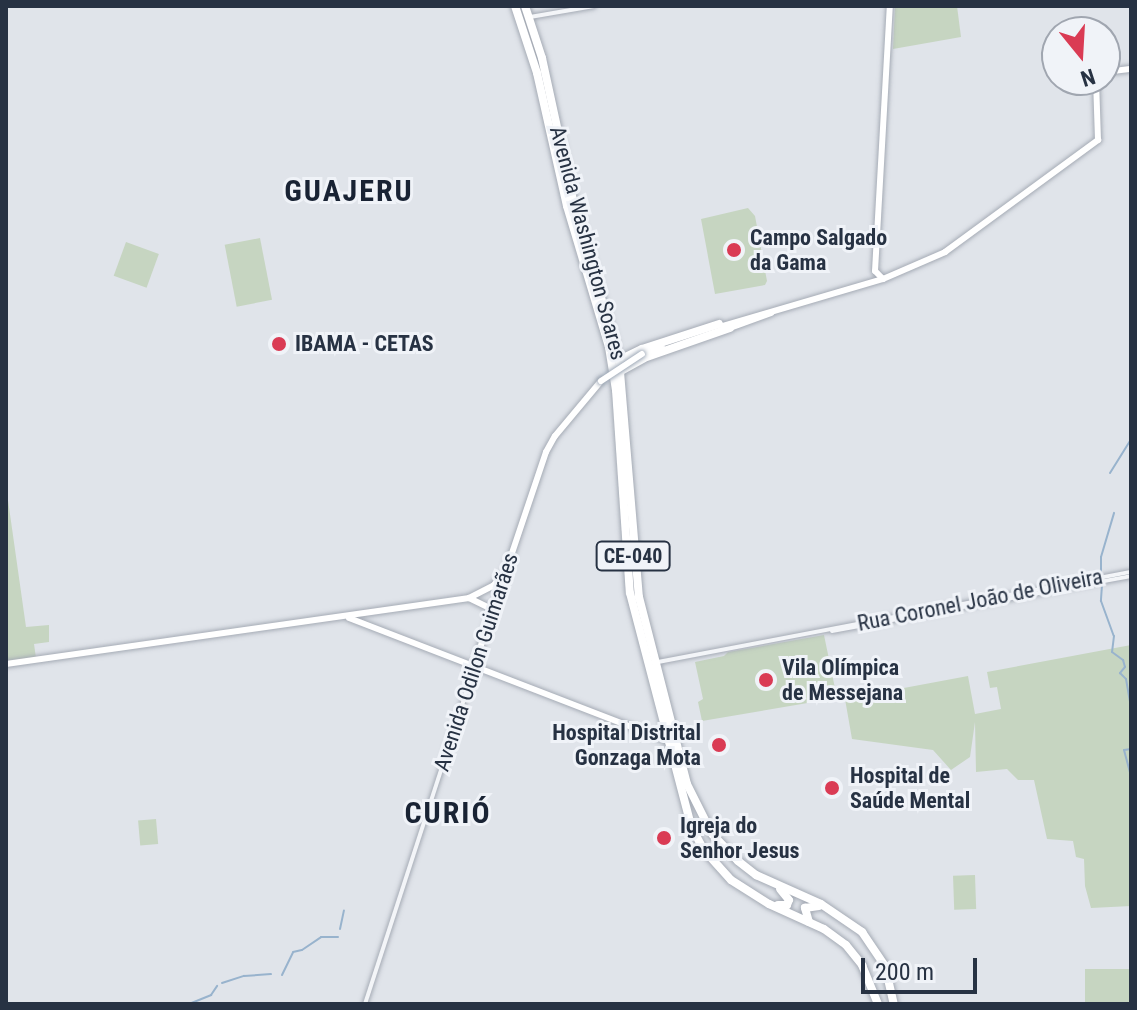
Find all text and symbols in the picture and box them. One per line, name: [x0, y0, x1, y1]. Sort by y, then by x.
north arrow: [1041, 16, 1121, 96]
text: N: [1078, 63, 1098, 91]
street label: Avenida Washington Soares: [544, 123, 632, 363]
district label: GUAJERU: [284, 173, 414, 209]
place label: Campo Salgado da Gama: [750, 224, 887, 276]
marker: Campo Salgado da Gama: [725, 241, 743, 259]
place label: IBAMA - CETAS: [295, 331, 434, 357]
marker: IBAMA - CETAS: [270, 335, 288, 353]
road number: CE-040: [595, 540, 671, 572]
street label: Avenida Odilon Guimarães: [428, 550, 524, 774]
street label: Rua Coronel João de Oliveira: [855, 563, 1105, 637]
place label: Vila Olímpica de Messejana: [782, 654, 903, 706]
marker: Vila Olímpica de Messejana: [757, 671, 775, 689]
place label: Hospital Distrital Gonzaga Mota: [552, 719, 701, 770]
marker: Hospital Distrital Gonzaga Mota: [708, 734, 730, 756]
place label: Hospital de Saúde Mental: [850, 762, 970, 814]
marker: Hospital de Saúde Mental: [821, 777, 843, 799]
district label: CURIÓ: [404, 795, 492, 831]
place label: Igreja do Senhor Jesus: [680, 812, 799, 864]
marker: Igreja do Senhor Jesus: [655, 829, 673, 847]
scale bar: [865, 942, 981, 992]
text: 200 m: [875, 958, 934, 986]

